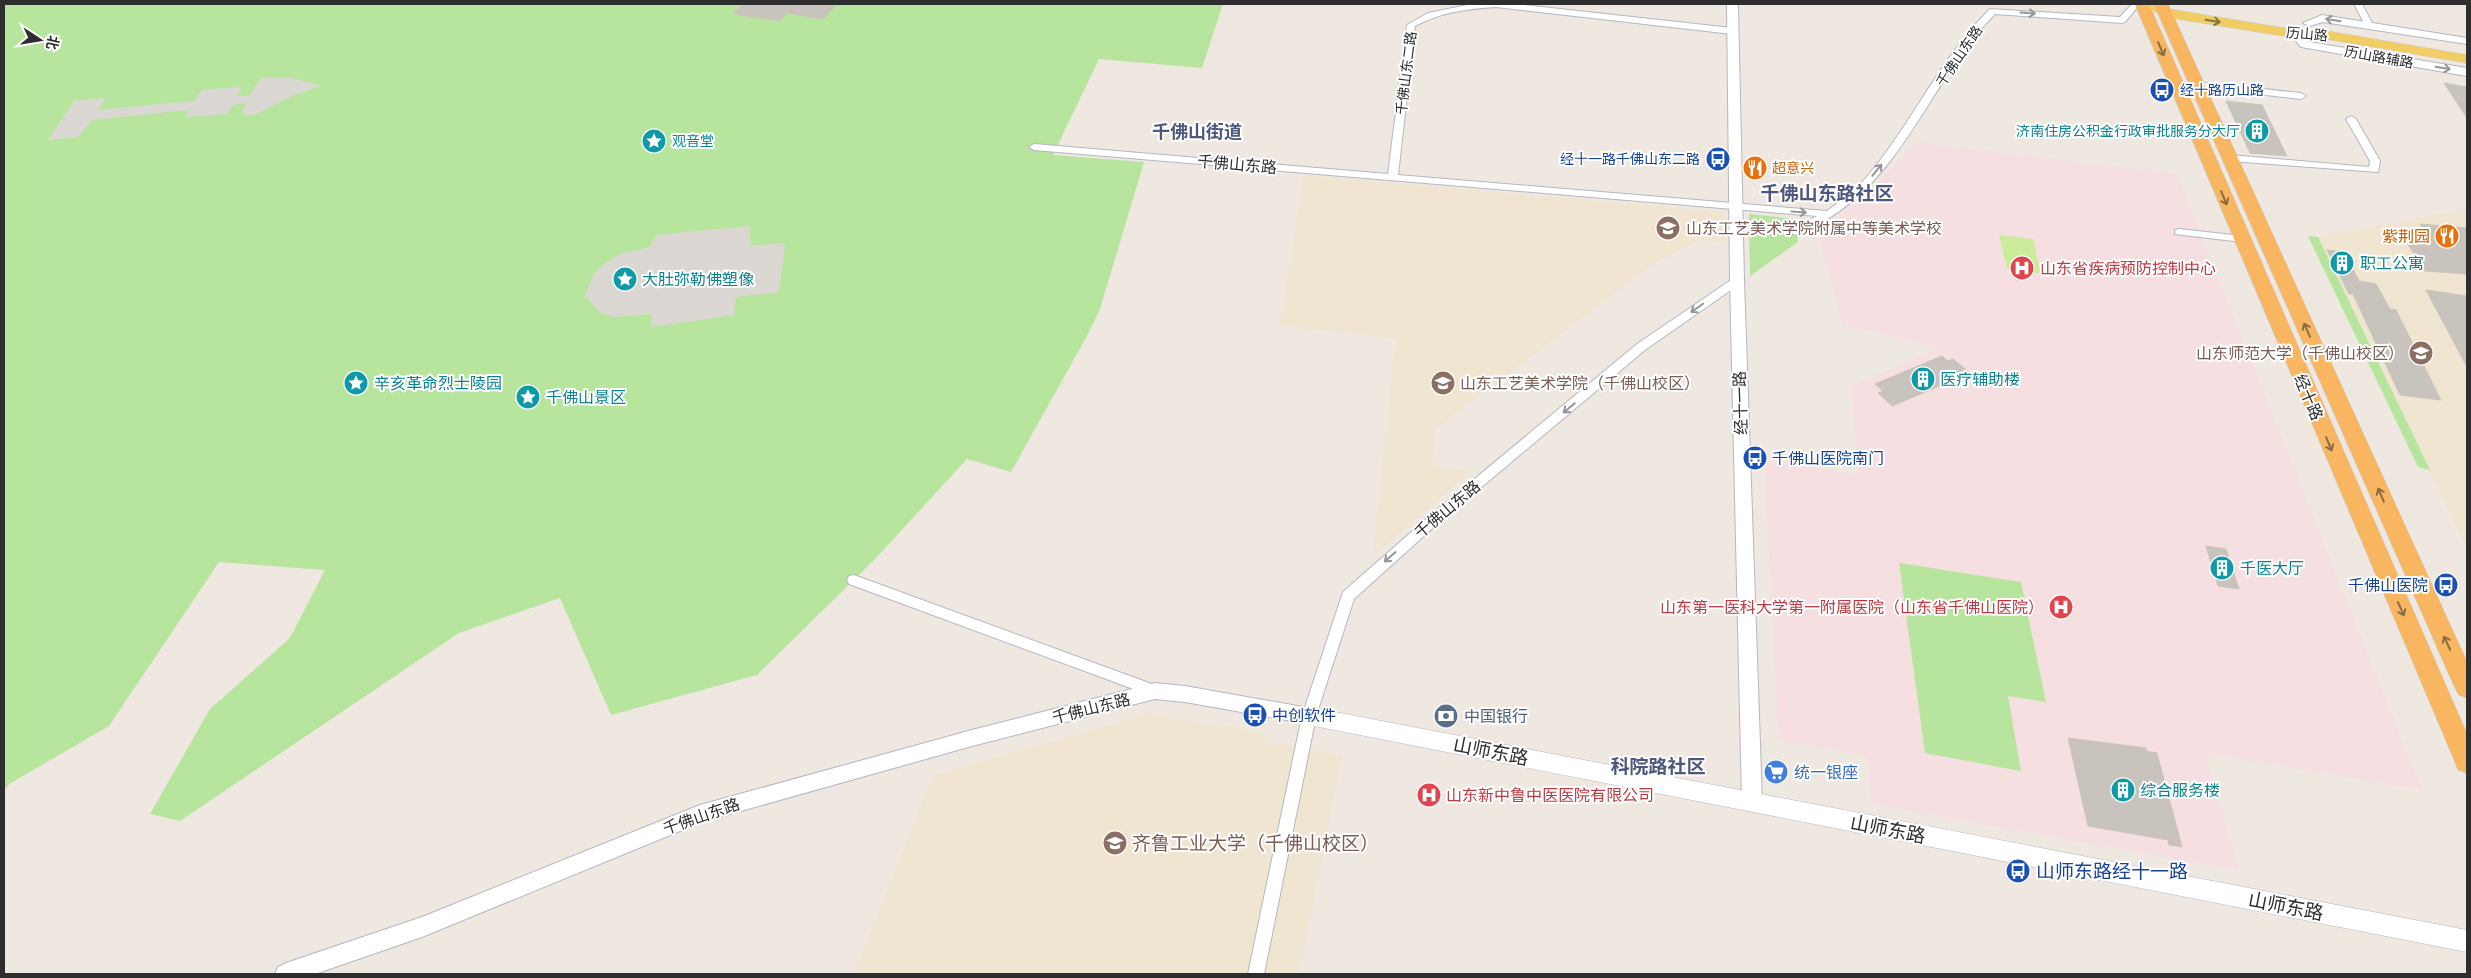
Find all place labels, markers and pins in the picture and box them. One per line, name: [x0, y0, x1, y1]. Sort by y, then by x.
bus stop icon: 经十路历山路: [2149, 77, 2175, 103]
place label: 经十路历山路: [2180, 82, 2264, 99]
building icon: 济南住房公积金行政审批服务分大厅: [2244, 118, 2270, 144]
place label: 济南住房公积金行政审批服务分大厅: [2016, 123, 2240, 140]
place icon: 观音堂: [641, 128, 667, 154]
place label: 观音堂: [672, 133, 714, 150]
bus stop icon: 经十一路千佛山东二路: [1705, 146, 1731, 172]
place label: 经十一路千佛山东二路: [1560, 151, 1700, 168]
restaurant icon: 超意兴: [1742, 155, 1768, 181]
place label: 超意兴: [1772, 160, 1814, 177]
school or university icon: 山东工艺美术学院附属中等美术学校: [1655, 215, 1681, 241]
place label: 山东工艺美术学院附属中等美术学校: [1686, 219, 1942, 238]
restaurant icon: 紫荆园: [2434, 223, 2460, 249]
place label: 紫荆园: [2382, 227, 2430, 246]
building icon: 职工公寓: [2329, 250, 2355, 276]
place label: 职工公寓: [2360, 254, 2424, 273]
hospital icon: 山东省疾病预防控制中心: [2009, 255, 2035, 281]
place label: 山东省疾病预防控制中心: [2040, 259, 2216, 278]
place icon: 大肚弥勒佛塑像: [612, 266, 638, 292]
place label: 大肚弥勒佛塑像: [642, 270, 754, 289]
school or university icon: 山东师范大学（千佛山校区）: [2408, 340, 2434, 366]
place label: 山东师范大学（千佛山校区）: [2196, 344, 2404, 363]
building icon: 医疗辅助楼: [1910, 366, 1936, 392]
place icon: 辛亥革命烈士陵园: [343, 370, 369, 396]
school or university icon: 山东工艺美术学院（千佛山校区）: [1430, 370, 1456, 396]
place label: 医疗辅助楼: [1940, 370, 2020, 389]
place label: 辛亥革命烈士陵园: [374, 374, 502, 393]
place label: 山东工艺美术学院（千佛山校区）: [1460, 374, 1700, 393]
place icon: 千佛山景区: [515, 384, 541, 410]
place label: 千佛山景区: [546, 388, 626, 407]
bus stop icon: 千佛山医院南门: [1742, 445, 1768, 471]
place label: 千佛山医院南门: [1772, 449, 1884, 468]
building icon: 千医大厅: [2209, 555, 2235, 581]
place label: 千医大厅: [2240, 559, 2304, 578]
bus stop icon: 千佛山医院: [2433, 572, 2459, 598]
place label: 千佛山医院: [2348, 576, 2428, 595]
hospital icon: 山东第一医科大学第一附属医院（山东省千佛山医院）: [2048, 594, 2074, 620]
place label: 山东第一医科大学第一附属医院（山东省千佛山医院）: [1660, 598, 2044, 617]
bus stop icon: 中创软件: [1242, 702, 1268, 728]
bank icon: 中国银行: [1433, 703, 1459, 729]
place label: 中创软件: [1272, 706, 1336, 725]
place label: 中国银行: [1464, 707, 1528, 726]
supermarket icon: 统一银座: [1763, 759, 1789, 785]
place label: 统一银座: [1794, 763, 1858, 782]
building icon: 综合服务楼: [2110, 777, 2136, 803]
place label: 综合服务楼: [2140, 781, 2220, 800]
hospital icon: 山东新中鲁中医医院有限公司: [1416, 782, 1442, 808]
place label: 山东新中鲁中医医院有限公司: [1446, 786, 1654, 805]
school or university icon: 齐鲁工业大学（千佛山校区）: [1102, 830, 1128, 856]
place label: 齐鲁工业大学（千佛山校区）: [1132, 833, 1379, 855]
bus stop icon: 山师东路经十一路: [2005, 858, 2031, 884]
place label: 山师东路经十一路: [2036, 861, 2188, 883]

